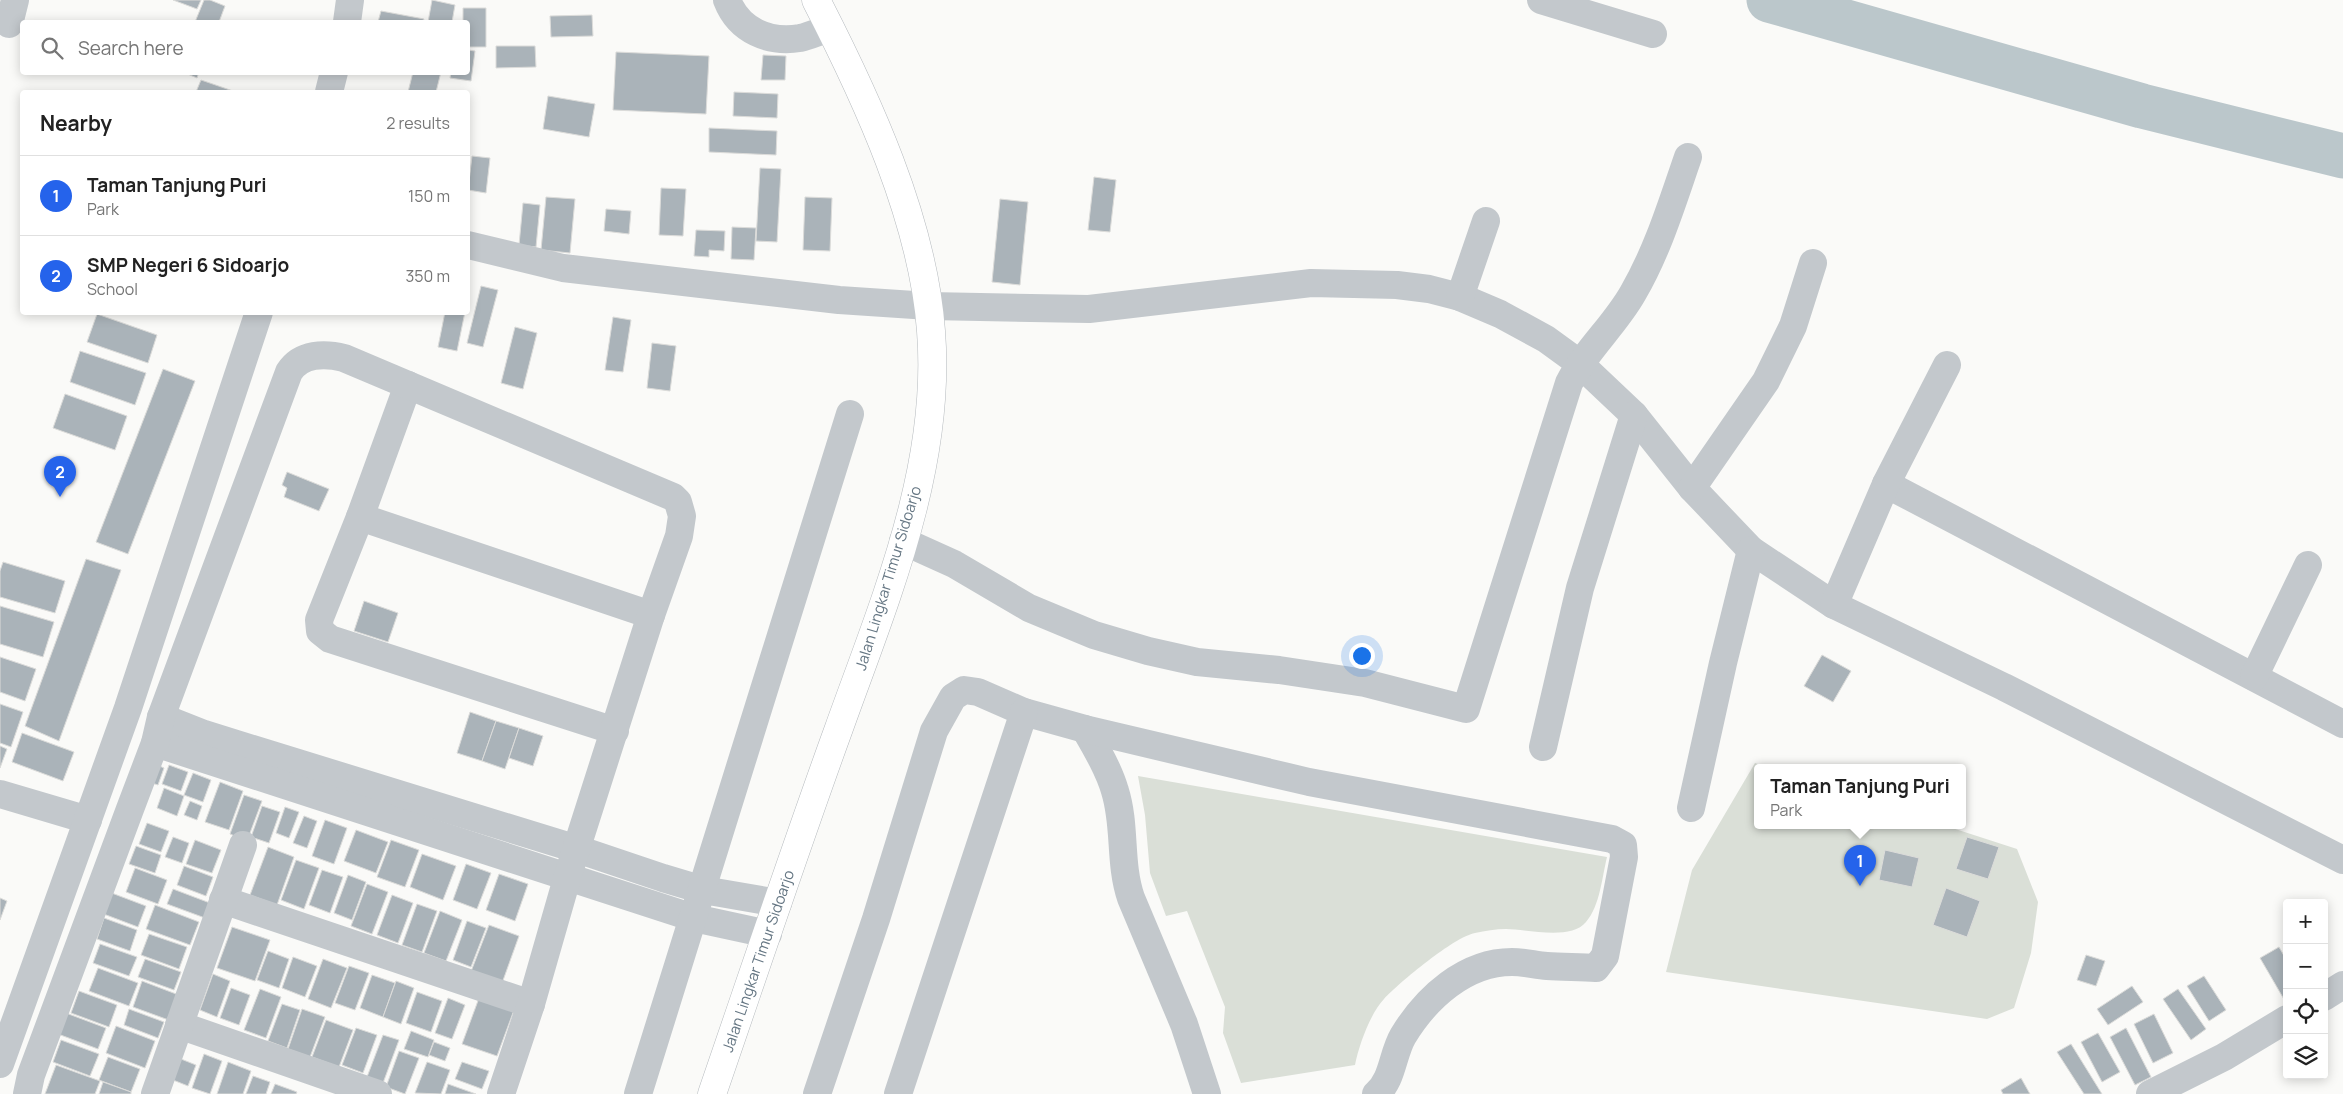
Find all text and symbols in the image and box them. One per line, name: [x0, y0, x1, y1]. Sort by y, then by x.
search box: [20, 20, 470, 75]
icon: search: [38, 34, 66, 62]
text: Search here: [78, 35, 184, 61]
text: Nearby: [40, 109, 112, 137]
text: 2 results: [386, 112, 450, 134]
text: Taman Tanjung Puri: [87, 172, 267, 198]
text: 1: [52, 185, 60, 207]
text: 150 m: [408, 185, 450, 207]
text: Park: [87, 198, 119, 220]
text: SMP Negeri 6 Sidoarjo: [87, 252, 289, 278]
text: 2: [51, 265, 61, 287]
text: 350 m: [405, 265, 450, 287]
text: School: [87, 278, 138, 300]
pin: 2: [44, 456, 76, 497]
street label: Jalan Lingkar Timur Sidoarjo: [850, 483, 926, 673]
your location: [1349, 643, 1375, 669]
popup: [1754, 764, 1966, 829]
text: Taman Tanjung Puri: [1770, 773, 1950, 799]
text: Park: [1770, 799, 1802, 821]
pin: 1: [1844, 845, 1876, 886]
street label: Jalan Lingkar Timur Sidoarjo: [717, 867, 799, 1055]
map controls: [2283, 899, 2328, 1079]
button: +: [2283, 899, 2328, 944]
button: −: [2283, 944, 2328, 989]
button: locate: [2283, 989, 2328, 1034]
button: layers: [2283, 1034, 2328, 1079]

